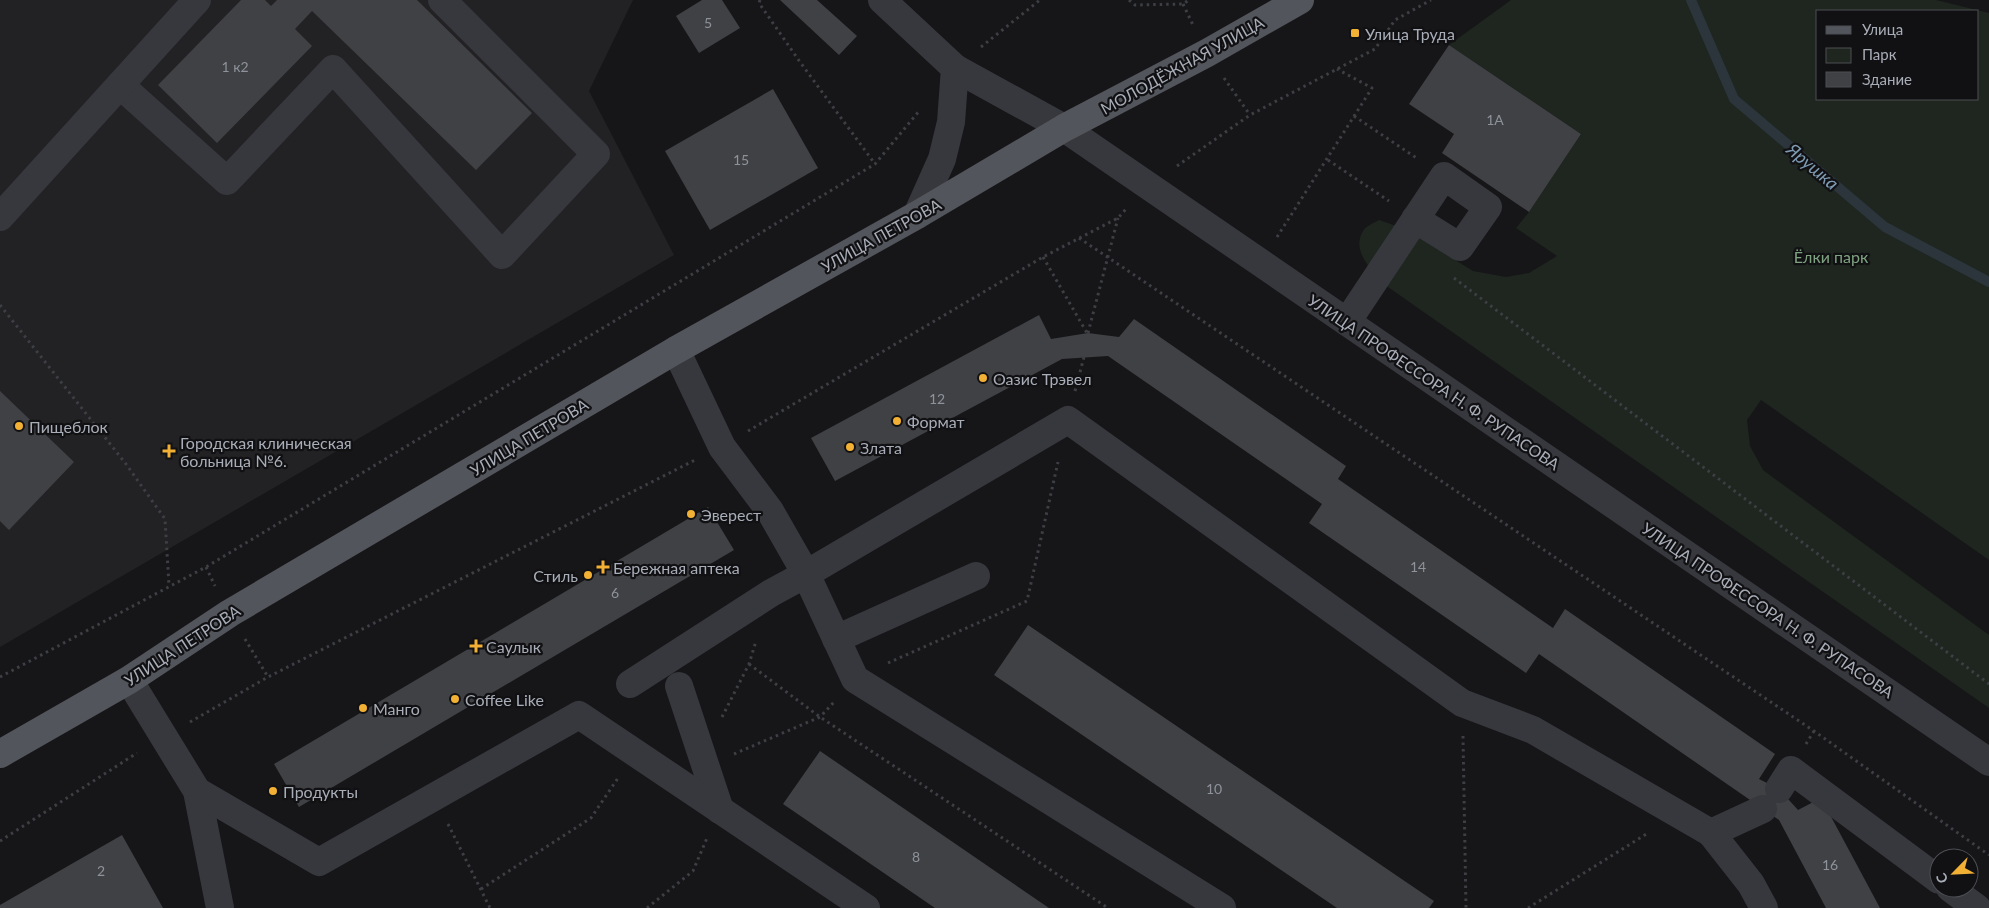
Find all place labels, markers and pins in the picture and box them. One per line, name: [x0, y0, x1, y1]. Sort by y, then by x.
place label: Улица Труда: [1365, 24, 1455, 43]
marker: Улица Труда: [1349, 27, 1361, 39]
place label: Оазис Трэвел: [993, 369, 1092, 388]
marker: Оазис Трэвел: [977, 372, 989, 384]
place label: Формат: [907, 412, 965, 431]
marker: Формат: [891, 415, 903, 427]
place label: Пищеблок: [29, 417, 109, 436]
marker: Пищеблок: [13, 420, 25, 432]
place label: Городская клиническая больница №6.: [180, 433, 352, 470]
place label: Злата: [860, 438, 902, 457]
marker: Злата: [844, 441, 856, 453]
marker: Городская клиническая больница №6.: [162, 444, 176, 458]
place label: Эверест: [701, 505, 761, 524]
marker: Эверест: [685, 508, 697, 520]
place label: Бережная аптека: [613, 558, 740, 577]
marker: Бережная аптека: [597, 561, 609, 573]
place label: Стиль: [533, 566, 578, 585]
marker: Стиль: [582, 569, 594, 581]
place label: Саулык: [486, 637, 542, 656]
marker: Саулык: [470, 640, 482, 652]
place label: Coffee Like: [465, 690, 544, 709]
marker: Coffee Like: [449, 693, 461, 705]
place label: Манго: [373, 699, 420, 718]
marker: Манго: [357, 702, 369, 714]
place label: Продукты: [283, 782, 358, 801]
marker: Продукты: [267, 785, 279, 797]

